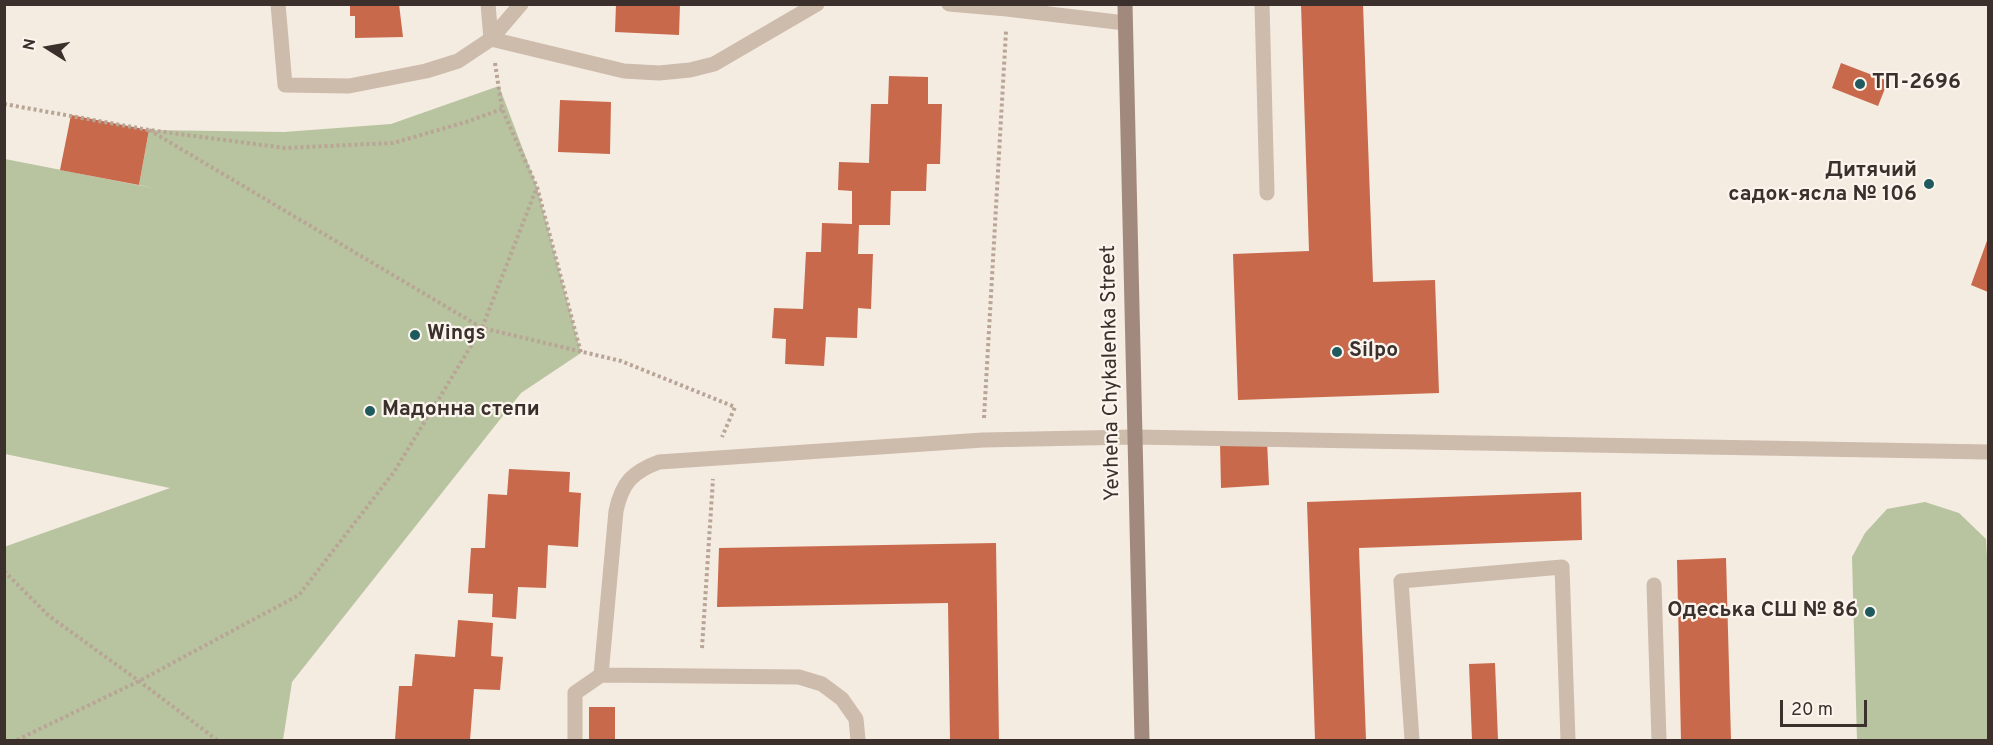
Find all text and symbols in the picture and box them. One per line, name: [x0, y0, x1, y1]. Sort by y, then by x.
north arrow: [18, 18, 78, 78]
text: N: [19, 37, 41, 52]
place label: ТП-2696: [1872, 71, 1961, 97]
marker: ТП-2696: [1853, 77, 1867, 91]
place label: Дитячий садок-ясла № 106: [1728, 159, 1917, 209]
marker: Дитячий садок-ясла № 106: [1922, 177, 1936, 191]
street label: Yevhena Chykalenka Street: [1097, 245, 1127, 501]
place label: Wings: [427, 322, 486, 348]
marker: Wings: [408, 328, 422, 342]
place label: Silpo: [1349, 339, 1398, 365]
marker: Silpo: [1330, 345, 1344, 359]
place label: Мадонна степи: [382, 398, 540, 424]
marker: Мадонна степи: [363, 404, 377, 418]
place label: Одеська СШ № 86: [1667, 599, 1858, 625]
marker: Одеська СШ № 86: [1863, 605, 1877, 619]
scale bar: [1783, 688, 1870, 726]
text: 20 m: [1791, 699, 1833, 722]

